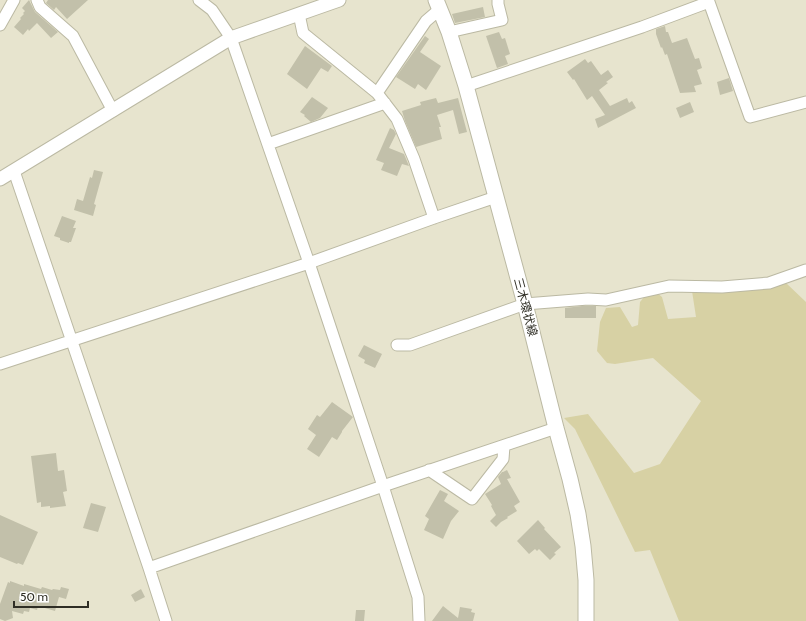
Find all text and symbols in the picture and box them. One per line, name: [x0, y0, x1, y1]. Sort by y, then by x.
street label: 三木環状線: [511, 276, 541, 338]
scale bar: [14, 583, 88, 609]
text: 50 m: [20, 589, 48, 604]

